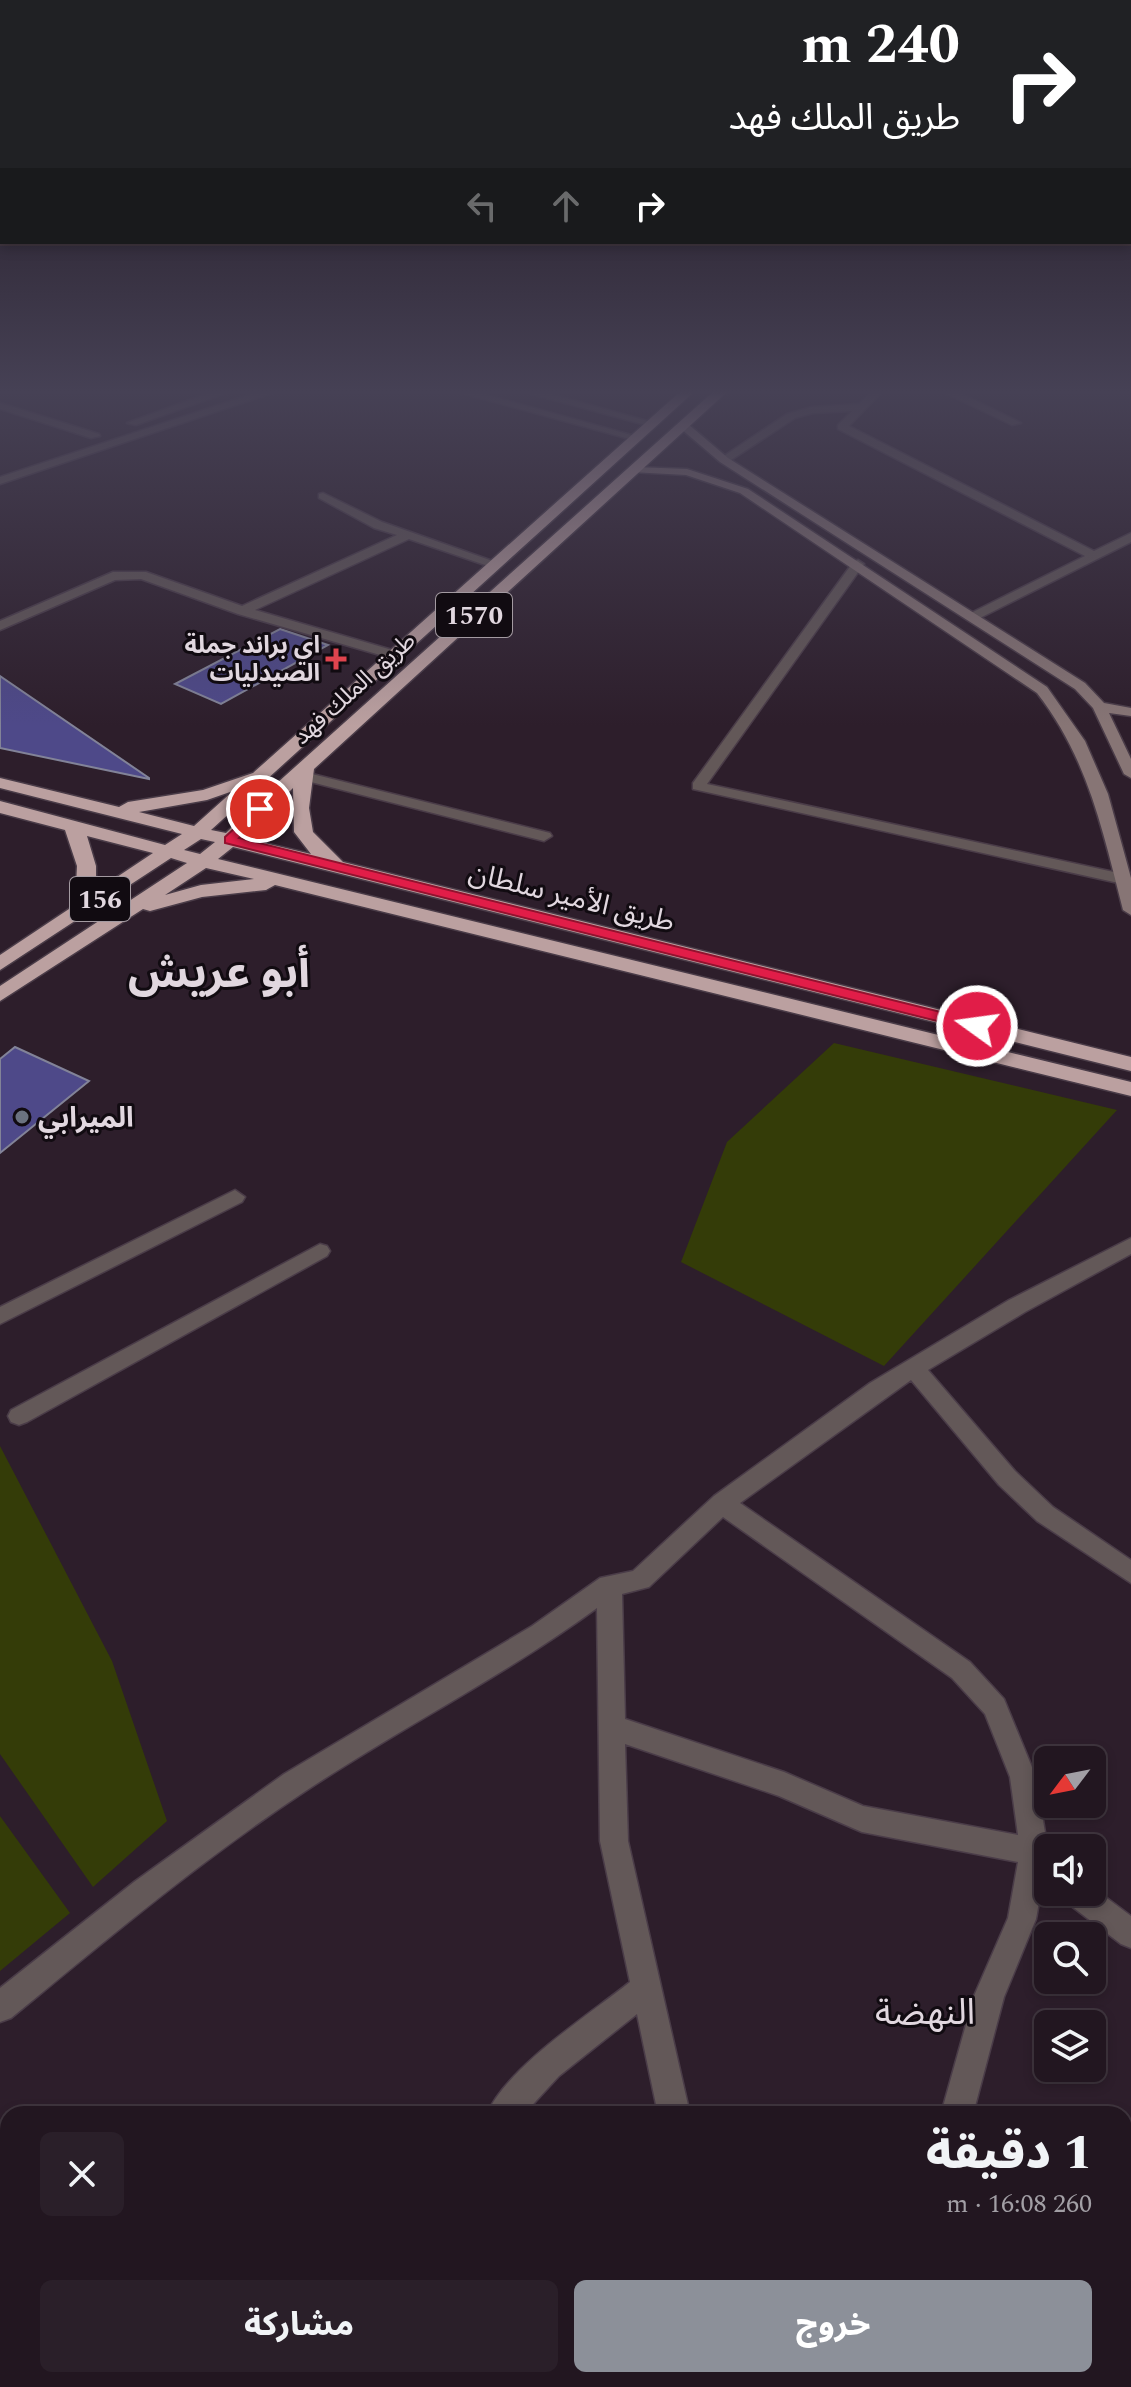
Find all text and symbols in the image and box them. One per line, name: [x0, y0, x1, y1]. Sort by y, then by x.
text: 240 m: [801, 3, 960, 88]
icon: right: [988, 32, 1092, 136]
text: طريق الملك فهد: [728, 91, 960, 146]
icon: left: [460, 184, 504, 228]
icon: ahead: [544, 184, 588, 228]
icon: right: [628, 184, 672, 228]
road number: 1570: [436, 593, 512, 637]
street label: طريق الملك فهد: [285, 624, 424, 754]
place label: اي براند جملة الصيدليات: [184, 628, 320, 692]
marker: اي براند جملة الصيدليات: [327, 650, 345, 668]
pin: [226, 775, 294, 843]
icon: arrive: [238, 787, 282, 831]
street label: طريق الأمير سلطان: [464, 851, 679, 944]
road number: 156: [70, 877, 130, 921]
district label: أبو عريش: [128, 940, 310, 1007]
position arrow: [935, 984, 1019, 1068]
place label: الميرابي: [38, 1097, 134, 1140]
marker: الميرابي: [13, 1108, 31, 1126]
north arrow: [1034, 1746, 1106, 1818]
map controls: [1034, 1746, 1106, 2082]
button: sound: [1034, 1834, 1106, 1906]
button: search: [1034, 1922, 1106, 1994]
district label: النهضة: [875, 1986, 975, 2041]
button: layers: [1034, 2010, 1106, 2082]
text: 1 دقيقة: [926, 2117, 1092, 2190]
button: close: [40, 2132, 124, 2216]
text: 260 m · 16:08: [946, 2184, 1092, 2224]
button: مشاركة: [40, 2280, 558, 2372]
button: خروج: [574, 2280, 1092, 2372]

